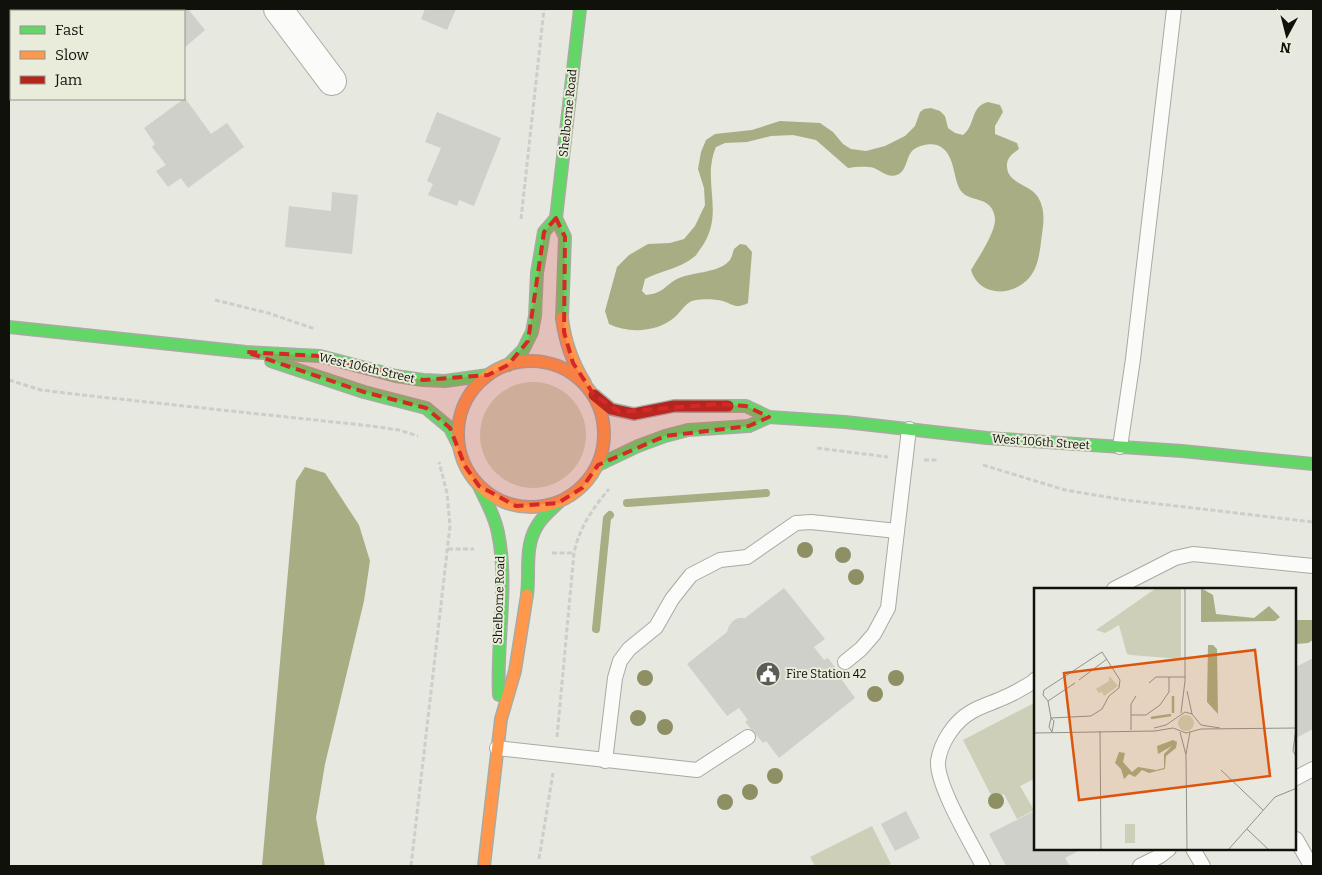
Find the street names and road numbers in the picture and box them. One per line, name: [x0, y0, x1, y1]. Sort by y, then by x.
street label: Shelborne Road: [556, 68, 580, 158]
street label: West 106th Street: [318, 350, 417, 386]
street label: West 106th Street: [992, 432, 1091, 452]
street label: Shelborne Road: [490, 556, 508, 644]

